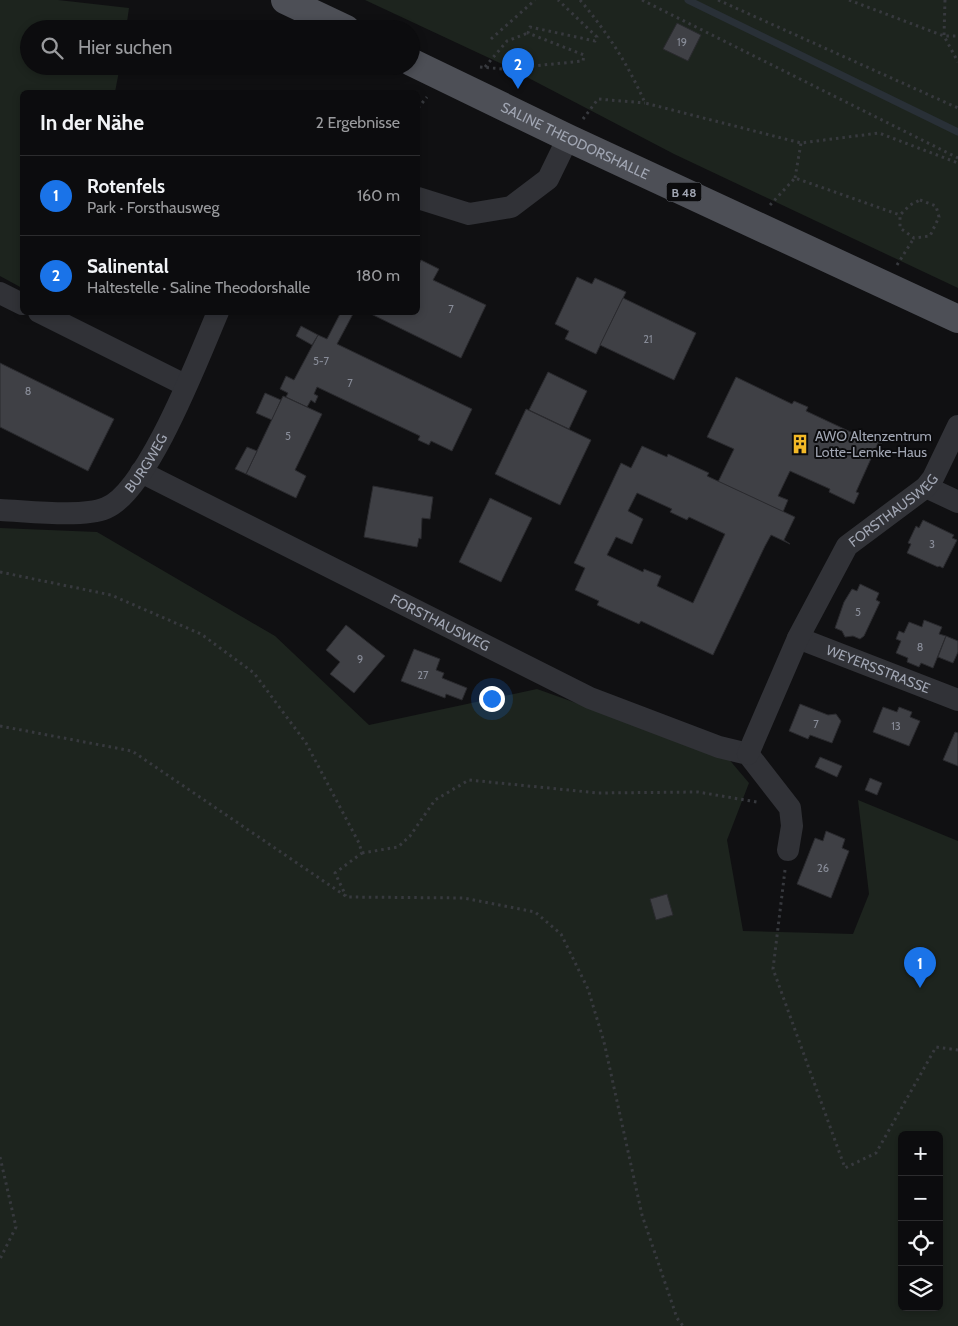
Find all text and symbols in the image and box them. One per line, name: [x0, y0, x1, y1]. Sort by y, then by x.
search box: [20, 20, 420, 75]
icon: search: [38, 34, 66, 62]
house number: 19: [677, 35, 687, 49]
text: Hier suchen: [78, 36, 172, 59]
pin: 2: [502, 48, 534, 89]
street label: SALINE THEODORSHALLE: [498, 98, 652, 184]
text: In der Nähe: [40, 110, 144, 135]
text: 2 Ergebnisse: [316, 113, 400, 132]
text: Rotenfels: [87, 175, 165, 198]
road number: B 48: [666, 182, 702, 202]
text: 1: [53, 186, 59, 205]
text: 160 m: [357, 186, 400, 205]
text: Park · Forsthausweg: [87, 198, 219, 217]
text: Salinental: [87, 255, 169, 278]
text: 2: [52, 266, 60, 285]
text: 180 m: [356, 266, 400, 285]
text: Haltestelle · Saline Theodorshalle: [87, 278, 310, 297]
house number: 7: [448, 302, 454, 316]
house number: 21: [643, 332, 653, 346]
house number: 5-7: [313, 354, 329, 368]
house number: 7: [347, 376, 353, 390]
house number: 8: [25, 384, 31, 398]
place label: AWO Altenzentrum Lotte-Lemke-Haus: [815, 427, 932, 461]
house number: 5: [285, 429, 291, 443]
street label: BURGWEG: [121, 430, 171, 496]
building icon: AWO Altenzentrum Lotte-Lemke-Haus: [789, 433, 811, 455]
street label: FORSTHAUSWEG: [845, 470, 942, 551]
house number: 3: [929, 537, 935, 551]
street label: FORSTHAUSWEG: [387, 590, 493, 655]
house number: 5: [855, 605, 861, 619]
house number: 8: [917, 640, 923, 654]
street label: WEYERSSTRASSE: [824, 641, 933, 697]
house number: 9: [357, 652, 363, 666]
house number: 27: [417, 668, 429, 682]
your location: [479, 686, 505, 712]
house number: 7: [813, 717, 819, 731]
house number: 13: [891, 719, 901, 733]
house number: 26: [817, 861, 829, 875]
pin: 1: [904, 947, 936, 988]
map controls: [898, 1131, 943, 1311]
button: +: [898, 1131, 943, 1176]
button: −: [898, 1176, 943, 1221]
button: locate: [898, 1221, 943, 1266]
button: layers: [898, 1266, 943, 1311]

